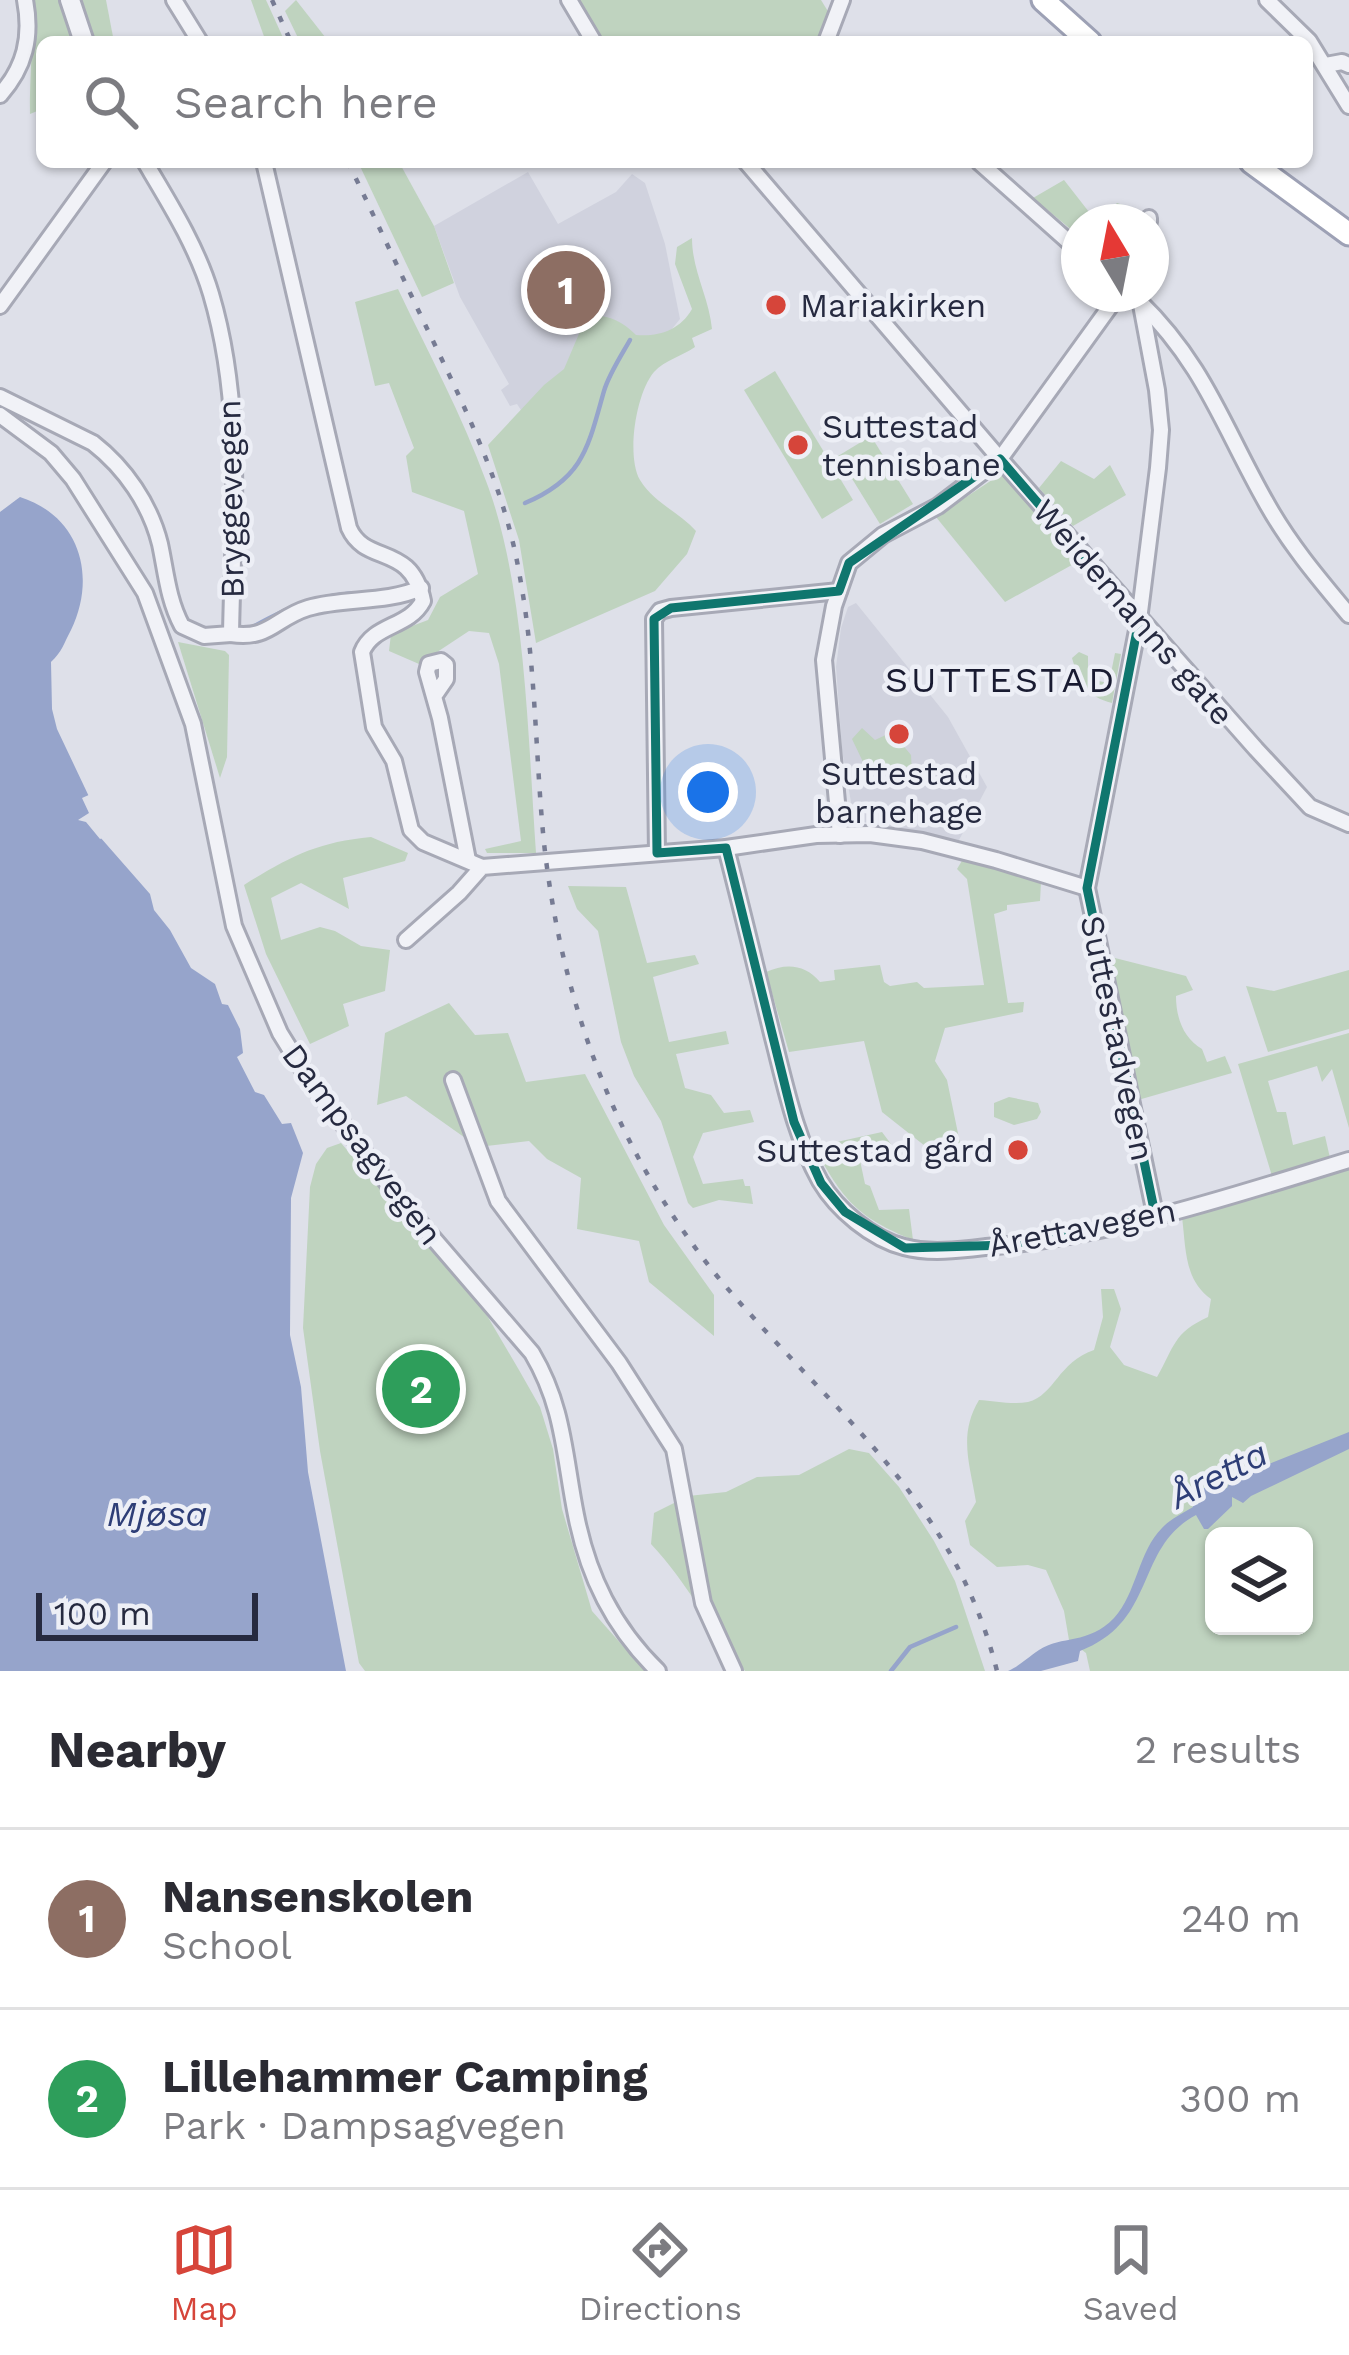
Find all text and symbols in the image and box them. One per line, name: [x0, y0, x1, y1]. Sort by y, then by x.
search box: [36, 36, 1313, 168]
icon: search: [78, 69, 144, 135]
text: Search here: [174, 76, 438, 129]
north arrow: [1061, 204, 1169, 312]
pin: 1: [527, 245, 605, 335]
place label: Mariakirken: [800, 286, 986, 325]
marker: Mariakirken: [763, 292, 789, 318]
street label: Bryggevegen: [209, 399, 252, 599]
place label: Suttestad tennisbane: [822, 407, 1001, 484]
marker: Suttestad tennisbane: [785, 432, 811, 458]
street label: Weidemanns gate: [1025, 492, 1242, 733]
district label: SUTTESTAD: [885, 659, 1117, 701]
marker: Suttestad barnehage: [886, 721, 912, 747]
place label: Suttestad barnehage: [815, 754, 983, 831]
your location: [678, 762, 738, 822]
street label: Suttestadvegen: [1072, 912, 1163, 1164]
street label: Dampsagvegen: [274, 1036, 451, 1252]
place label: Suttestad gård: [756, 1131, 994, 1170]
marker: Suttestad gård: [1005, 1137, 1031, 1163]
street label: Årettavegen: [985, 1190, 1179, 1265]
pin: 2: [382, 1344, 460, 1434]
water label: Åretta: [1160, 1432, 1275, 1518]
water label: Mjøsa: [106, 1493, 208, 1535]
map controls: [1205, 1527, 1313, 1635]
button: layers: [1205, 1527, 1313, 1635]
scale bar: [36, 1587, 258, 1640]
text: 100 m: [54, 1594, 151, 1633]
text: Nearby: [48, 1720, 226, 1779]
text: 2 results: [1135, 1727, 1301, 1772]
text: Nansenskolen: [162, 1870, 473, 1923]
text: 1: [79, 1896, 95, 1941]
text: 240 m: [1181, 1896, 1301, 1941]
text: School: [162, 1923, 292, 1968]
text: Lillehammer Camping: [162, 2050, 647, 2103]
text: 2: [75, 2076, 99, 2121]
text: 300 m: [1179, 2076, 1301, 2121]
text: Park · Dampsagvegen: [162, 2103, 566, 2148]
tab: Map: [170, 2217, 238, 2328]
tab: Directions: [579, 2217, 742, 2328]
tab: Saved: [1083, 2217, 1179, 2328]

